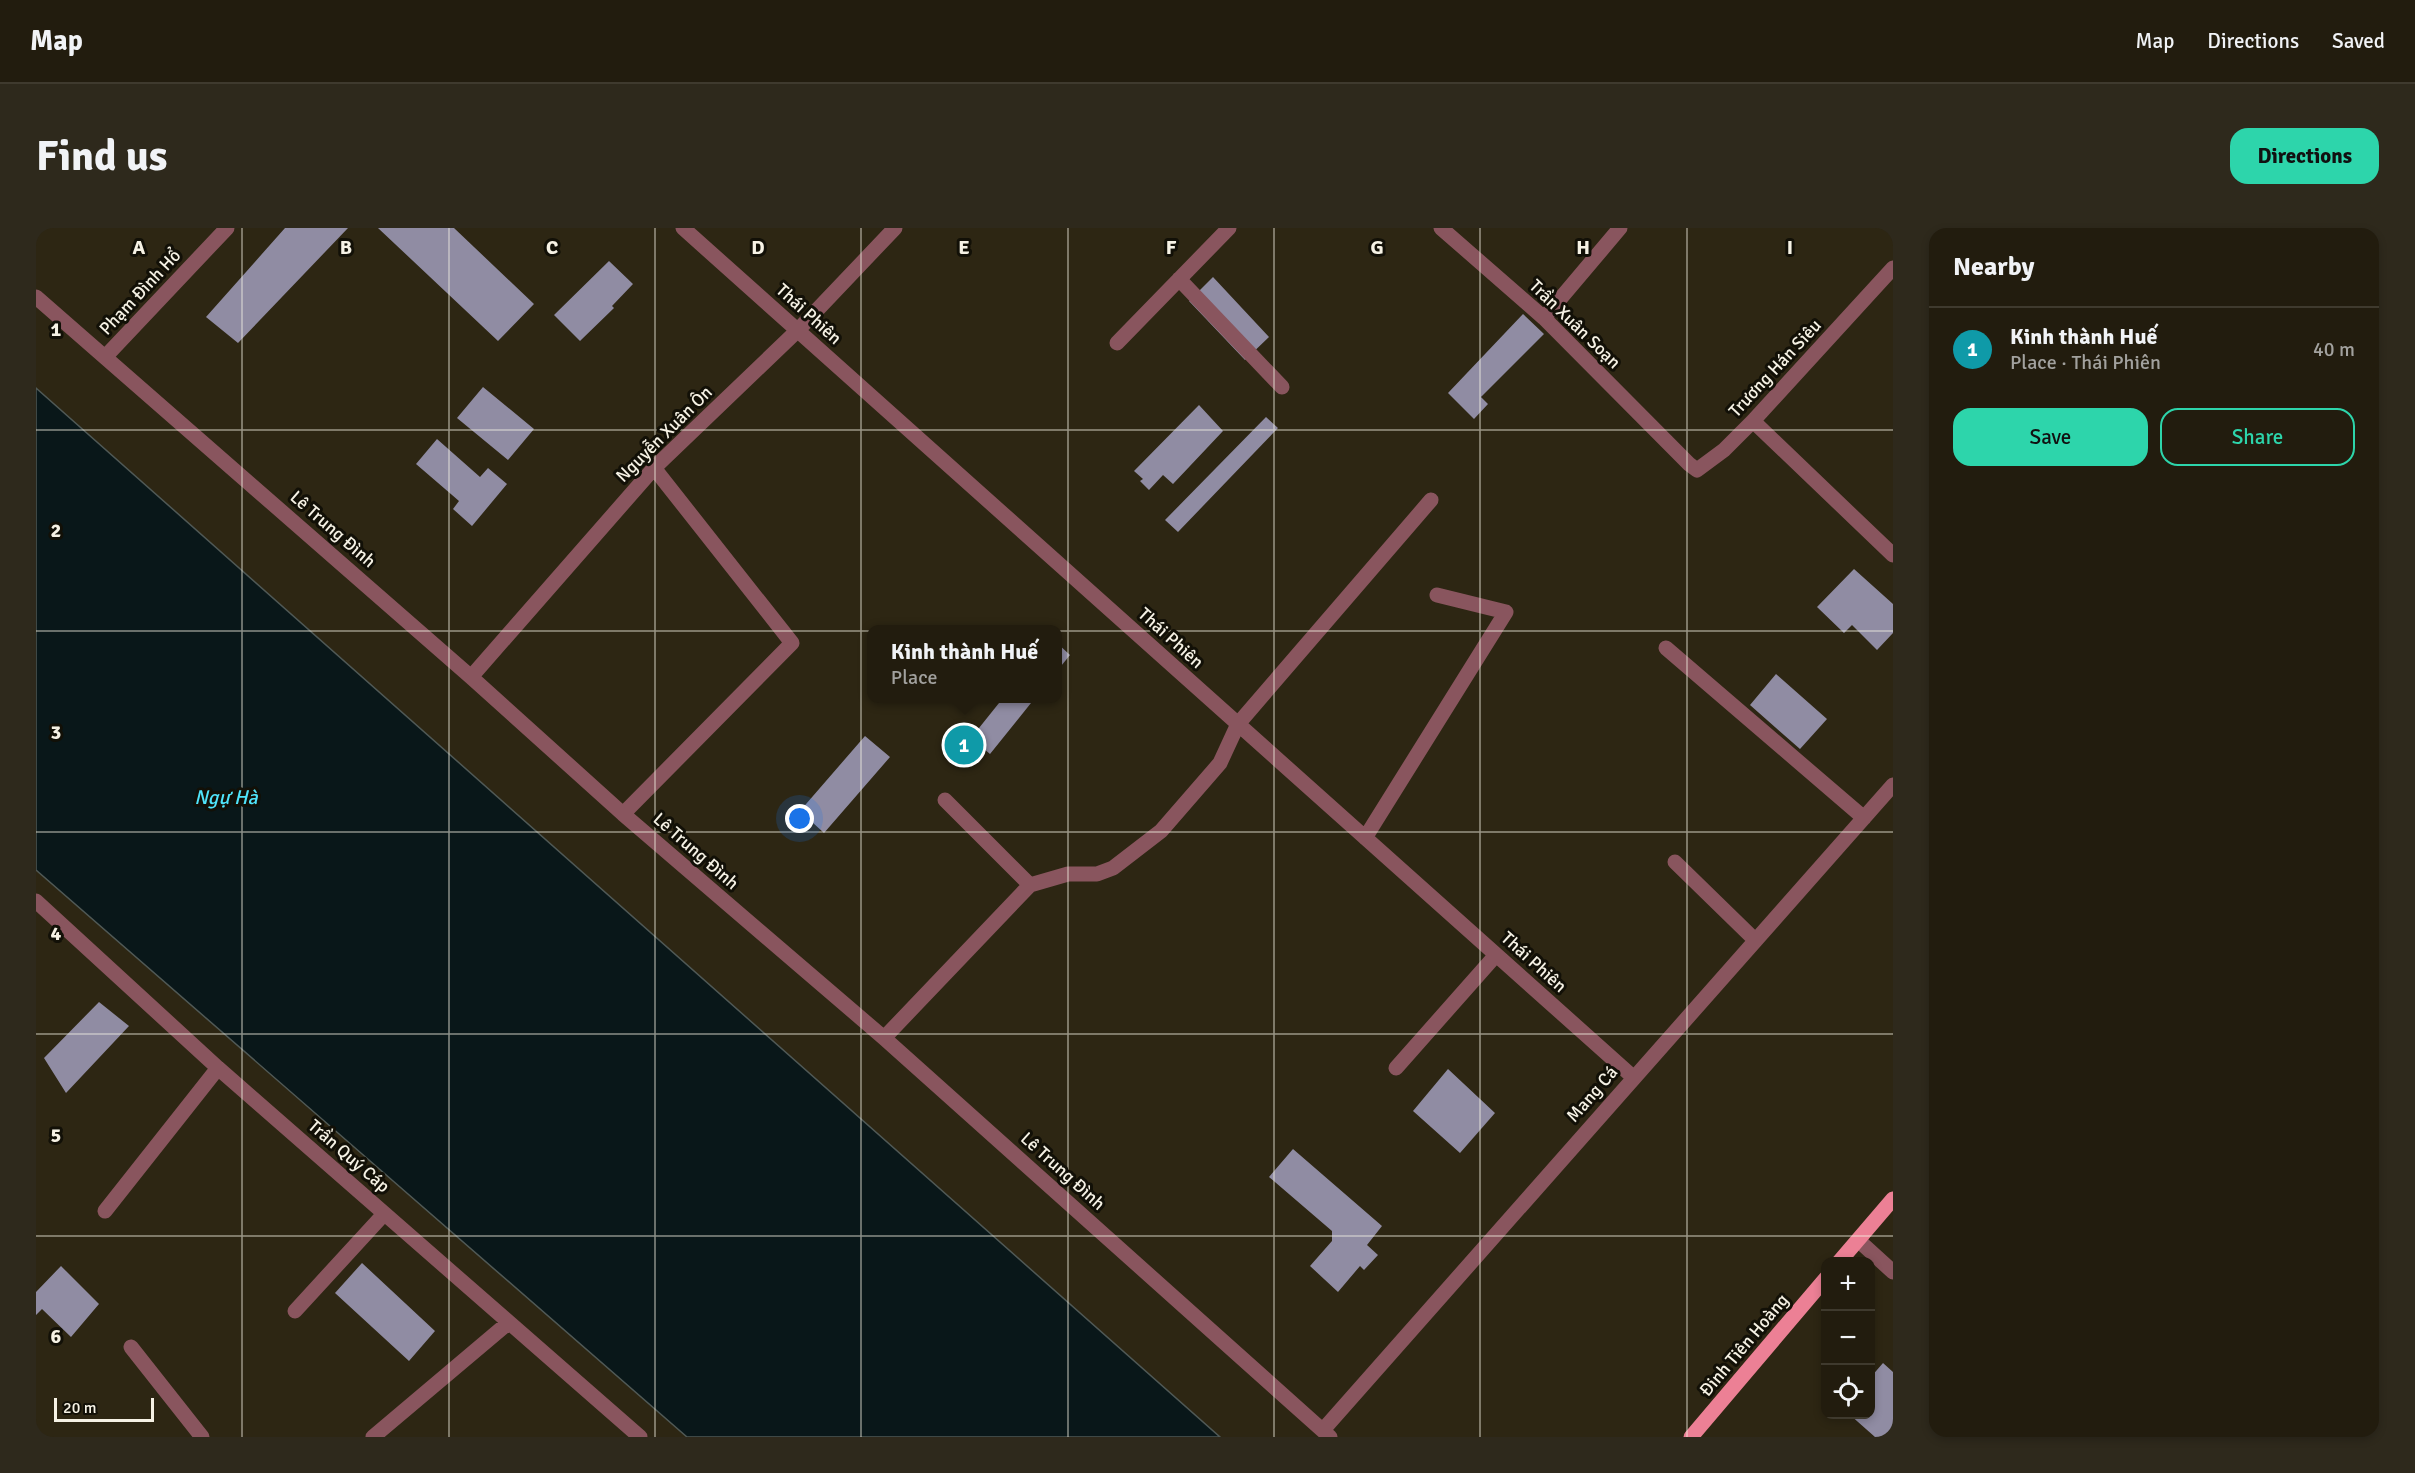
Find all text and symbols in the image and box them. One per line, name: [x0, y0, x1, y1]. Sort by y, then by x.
text: Map: [30, 24, 83, 58]
text: Map: [2136, 28, 2174, 54]
text: Directions: [2207, 28, 2299, 54]
text: Saved: [2332, 28, 2385, 54]
button: Directions: [2230, 128, 2379, 184]
text: Find us: [36, 131, 167, 182]
text: A: [133, 235, 146, 260]
text: B: [340, 235, 352, 260]
text: C: [546, 235, 558, 260]
text: D: [751, 235, 765, 260]
text: E: [958, 235, 970, 260]
text: F: [1166, 235, 1177, 260]
text: G: [1370, 235, 1384, 260]
text: H: [1576, 235, 1590, 260]
text: I: [1787, 235, 1793, 260]
street label: Phạm Đình Hổ: [95, 245, 185, 339]
text: Nearby: [1953, 251, 2034, 283]
street label: Trần Xuân Soạn: [1525, 275, 1625, 373]
street label: Thái Phiên: [772, 279, 846, 349]
street label: Trương Hán Siêu: [1724, 314, 1826, 422]
text: 1: [51, 317, 62, 342]
text: Kinh thành Huế: [2010, 323, 2157, 350]
text: 1: [1967, 337, 1978, 362]
text: 40 m: [2313, 337, 2355, 362]
text: Place · Thái Phiên: [2010, 350, 2161, 375]
street label: Nguyễn Xuân Ôn: [611, 381, 717, 487]
button: Save: [1953, 408, 2148, 466]
button: Share: [2160, 408, 2355, 466]
street label: Lê Trung Đình: [286, 486, 380, 572]
text: 2: [51, 518, 61, 543]
street label: Thái Phiên: [1134, 603, 1208, 673]
popup: [867, 625, 1062, 703]
text: Kinh thành Huế: [891, 638, 1038, 665]
text: Place: [891, 665, 937, 690]
text: 3: [51, 720, 61, 745]
pin: 1: [944, 722, 984, 768]
water label: Ngự Hà: [194, 785, 259, 810]
your location: [785, 804, 814, 833]
street label: Lê Trung Đình: [649, 808, 743, 894]
text: 4: [51, 921, 62, 946]
street label: Thái Phiên: [1497, 927, 1571, 997]
street label: Mang Cá: [1562, 1062, 1622, 1126]
street label: Trần Quý Cáp: [304, 1115, 394, 1197]
text: 5: [51, 1123, 61, 1148]
street label: Lê Trung Đình: [1016, 1127, 1110, 1215]
map controls: [1821, 1257, 1875, 1419]
button: +: [1821, 1257, 1875, 1311]
street label: Đinh Tiên Hoàng: [1695, 1289, 1793, 1401]
button: −: [1821, 1311, 1875, 1365]
text: 6: [51, 1324, 62, 1349]
button: locate: [1821, 1365, 1875, 1419]
scale bar: [54, 1395, 154, 1422]
text: 20 m: [63, 1398, 97, 1418]

